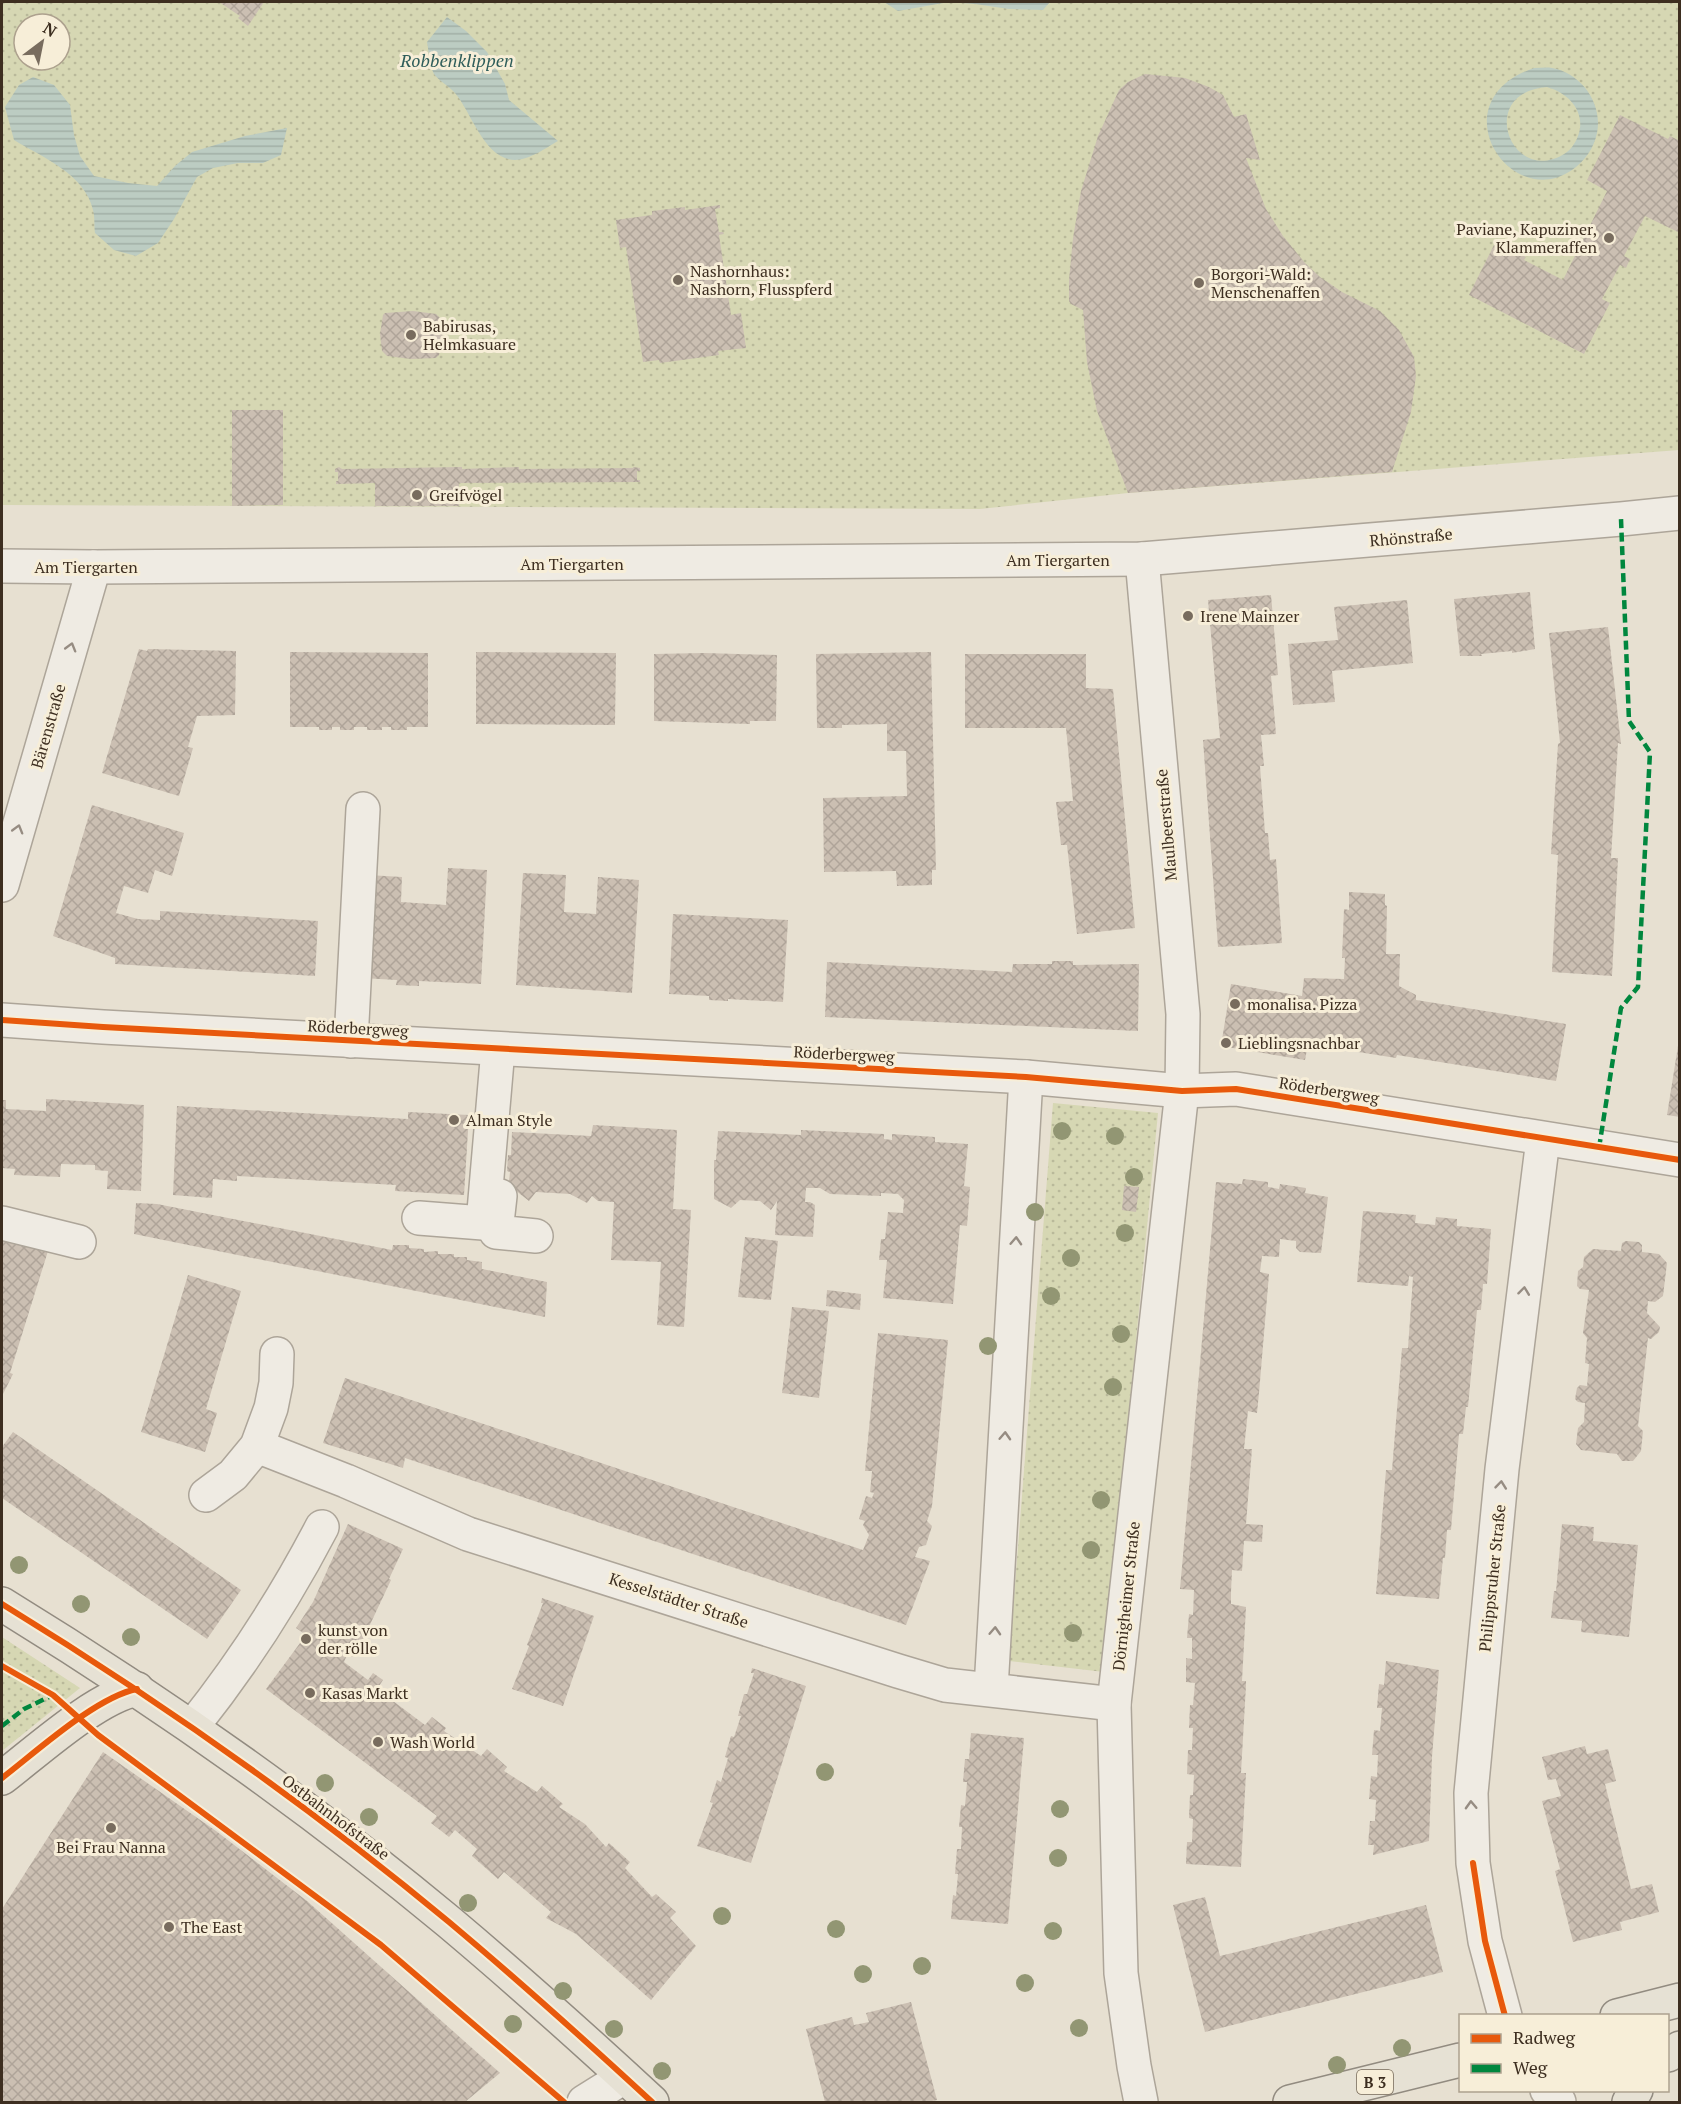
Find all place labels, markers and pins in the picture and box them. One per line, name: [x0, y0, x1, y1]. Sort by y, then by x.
place label: Paviane, Kapuziner, Klammeraffen: [1456, 218, 1597, 258]
marker: Paviane, Kapuziner, Klammeraffen: [1602, 231, 1616, 245]
place label: Nashornhaus: Nashorn, Flusspferd: [690, 260, 832, 300]
place label: Borgori-Wald: Menschenaffen: [1211, 263, 1321, 303]
marker: Nashornhaus: Nashorn, Flusspferd: [671, 273, 685, 287]
marker: Borgori-Wald: Menschenaffen: [1192, 276, 1206, 290]
place label: Babirusas, Helmkasuare: [423, 315, 516, 355]
marker: Babirusas, Helmkasuare: [404, 328, 418, 342]
place label: Greifvögel: [429, 484, 503, 506]
marker: Greifvögel: [410, 488, 424, 502]
place label: Irene Mainzer: [1200, 605, 1300, 627]
marker: Irene Mainzer: [1181, 609, 1195, 623]
place label: monalisa. Pizza: [1247, 993, 1357, 1015]
marker: monalisa. Pizza: [1228, 997, 1242, 1011]
place label: Lieblingsnachbar: [1238, 1032, 1361, 1054]
marker: Lieblingsnachbar: [1219, 1036, 1233, 1050]
place label: Alman Style: [466, 1109, 552, 1131]
marker: Alman Style: [447, 1113, 461, 1127]
place label: kunst von der rölle: [318, 1619, 388, 1659]
marker: kunst von der rölle: [299, 1632, 313, 1646]
place label: Kasas Markt: [322, 1682, 409, 1704]
marker: Kasas Markt: [303, 1686, 317, 1700]
place label: Wash World: [390, 1731, 475, 1753]
marker: Wash World: [371, 1735, 385, 1749]
marker: Bei Frau Nanna: [104, 1821, 118, 1835]
place label: Bei Frau Nanna: [56, 1836, 166, 1858]
place label: The East: [181, 1916, 243, 1938]
marker: The East: [162, 1920, 176, 1934]

